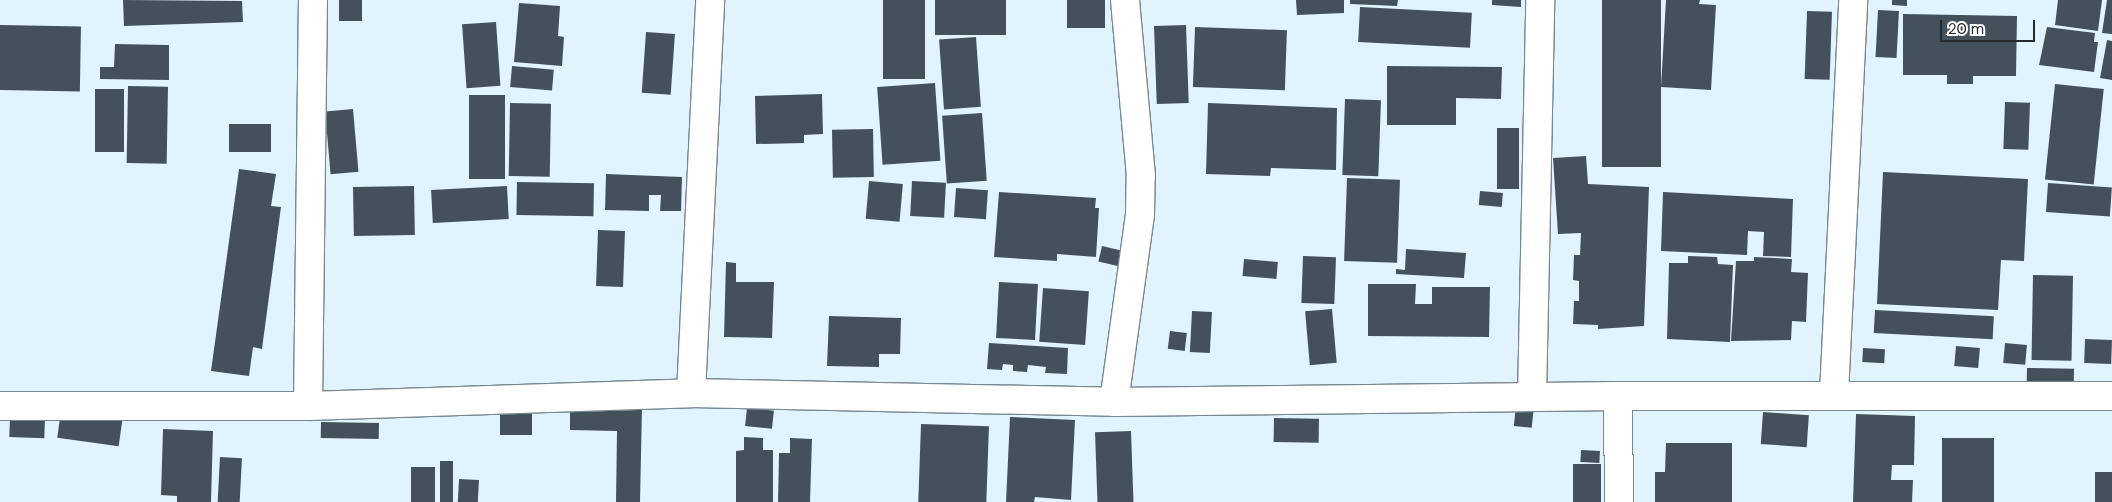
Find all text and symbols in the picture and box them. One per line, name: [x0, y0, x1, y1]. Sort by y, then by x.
scale bar: [1942, 10, 2037, 42]
text: 20 m: [1948, 19, 1984, 39]

